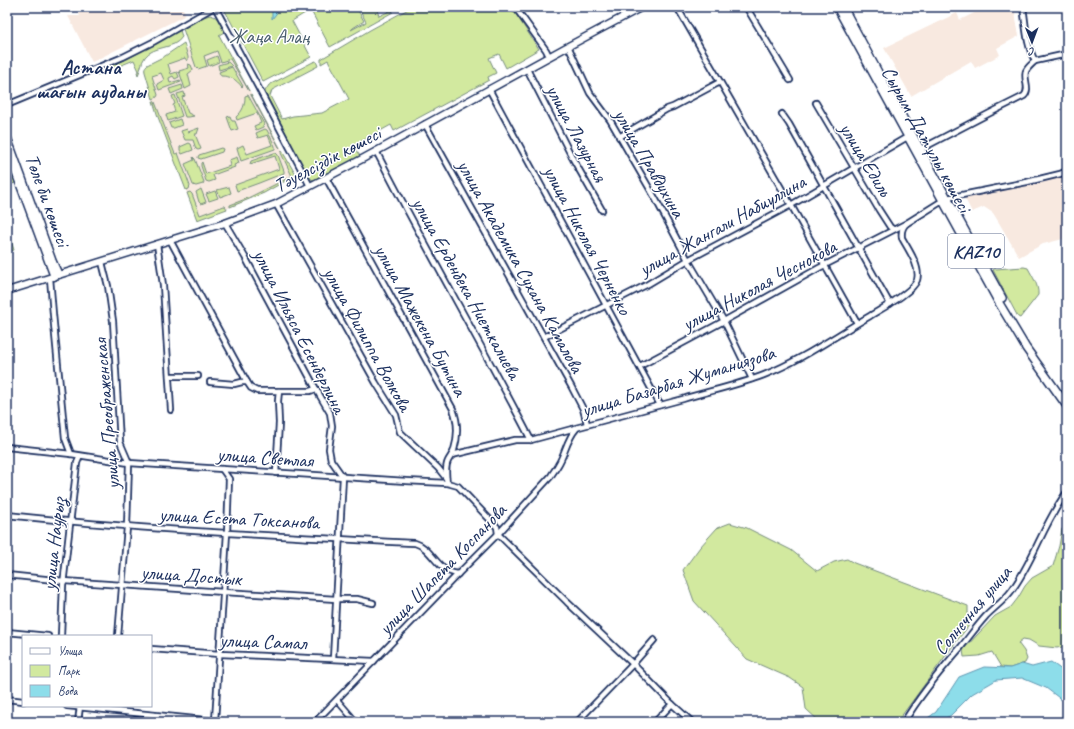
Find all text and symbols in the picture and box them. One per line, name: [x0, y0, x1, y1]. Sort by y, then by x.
north arrow: [1012, 22, 1052, 62]
park label: Жаңа Алаң: [229, 24, 311, 49]
text: С: [1028, 45, 1035, 59]
district label: Астана шағын ауданы: [36, 54, 148, 105]
street label: Сырым Датұлы көшесі: [876, 62, 978, 219]
street label: улица Лазурная: [540, 79, 613, 187]
street label: улица Правдухина: [608, 103, 691, 223]
street label: улица Едиль: [833, 117, 898, 202]
street label: Тәуелсіздік көшесі: [269, 120, 388, 199]
street label: Төле би көшесі: [19, 150, 77, 252]
street label: улица Академика Сухана Камалова: [451, 154, 591, 379]
street label: улица Николая Черненко: [537, 161, 638, 320]
street label: улица Жангали Набиуллина: [634, 168, 812, 282]
street label: улица Ерденбека Ниеткалиева: [406, 192, 528, 385]
street label: улица Николая Чеснокова: [677, 233, 842, 337]
road number: KAZ10: [948, 234, 1004, 268]
street label: улица Мажекена Бутина: [368, 239, 473, 402]
street label: улица Ильяса Есенберлина: [247, 244, 353, 419]
street label: улица Филиппа Волкова: [317, 262, 418, 417]
street label: улица Преображенская: [87, 335, 126, 491]
street label: улица Базарбая Жуманиязова: [577, 340, 779, 423]
street label: улица Светлая: [215, 442, 316, 473]
street label: улица Наурыз: [36, 495, 72, 593]
street label: улица Шапета Коспанова: [372, 497, 513, 641]
street label: улица Есета Токсанова: [157, 502, 321, 535]
street label: улица Достык: [139, 559, 244, 592]
street label: Солнечная улица: [928, 560, 1018, 660]
street label: улица Самал: [218, 627, 309, 656]
legend: [22, 635, 152, 707]
text: Улица: [58, 643, 83, 659]
text: Парк: [58, 663, 81, 679]
text: Вода: [58, 683, 79, 699]

